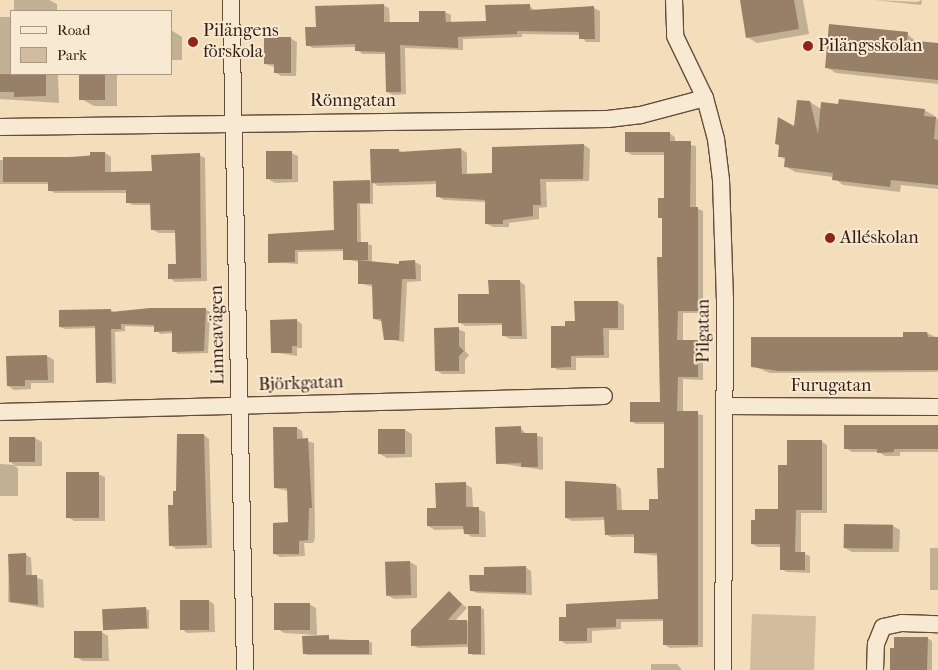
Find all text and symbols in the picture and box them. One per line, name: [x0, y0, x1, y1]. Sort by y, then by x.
legend: [10, 10, 172, 75]
text: Road: [57, 21, 90, 39]
place label: Pilängens förskola: [203, 21, 279, 64]
place label: Pilängsskolan: [818, 35, 923, 57]
marker: Pilängens förskola: [187, 36, 199, 48]
marker: Pilängsskolan: [802, 40, 814, 52]
text: Park: [57, 46, 87, 64]
street label: Rönngatan: [310, 90, 396, 112]
place label: Alléskolan: [840, 227, 919, 249]
marker: Alléskolan: [824, 232, 836, 244]
street label: Linneavägen: [206, 285, 230, 385]
street label: Pilgatan: [693, 299, 715, 363]
street label: Björkgatan: [258, 372, 344, 396]
street label: Furugatan: [791, 375, 871, 397]

